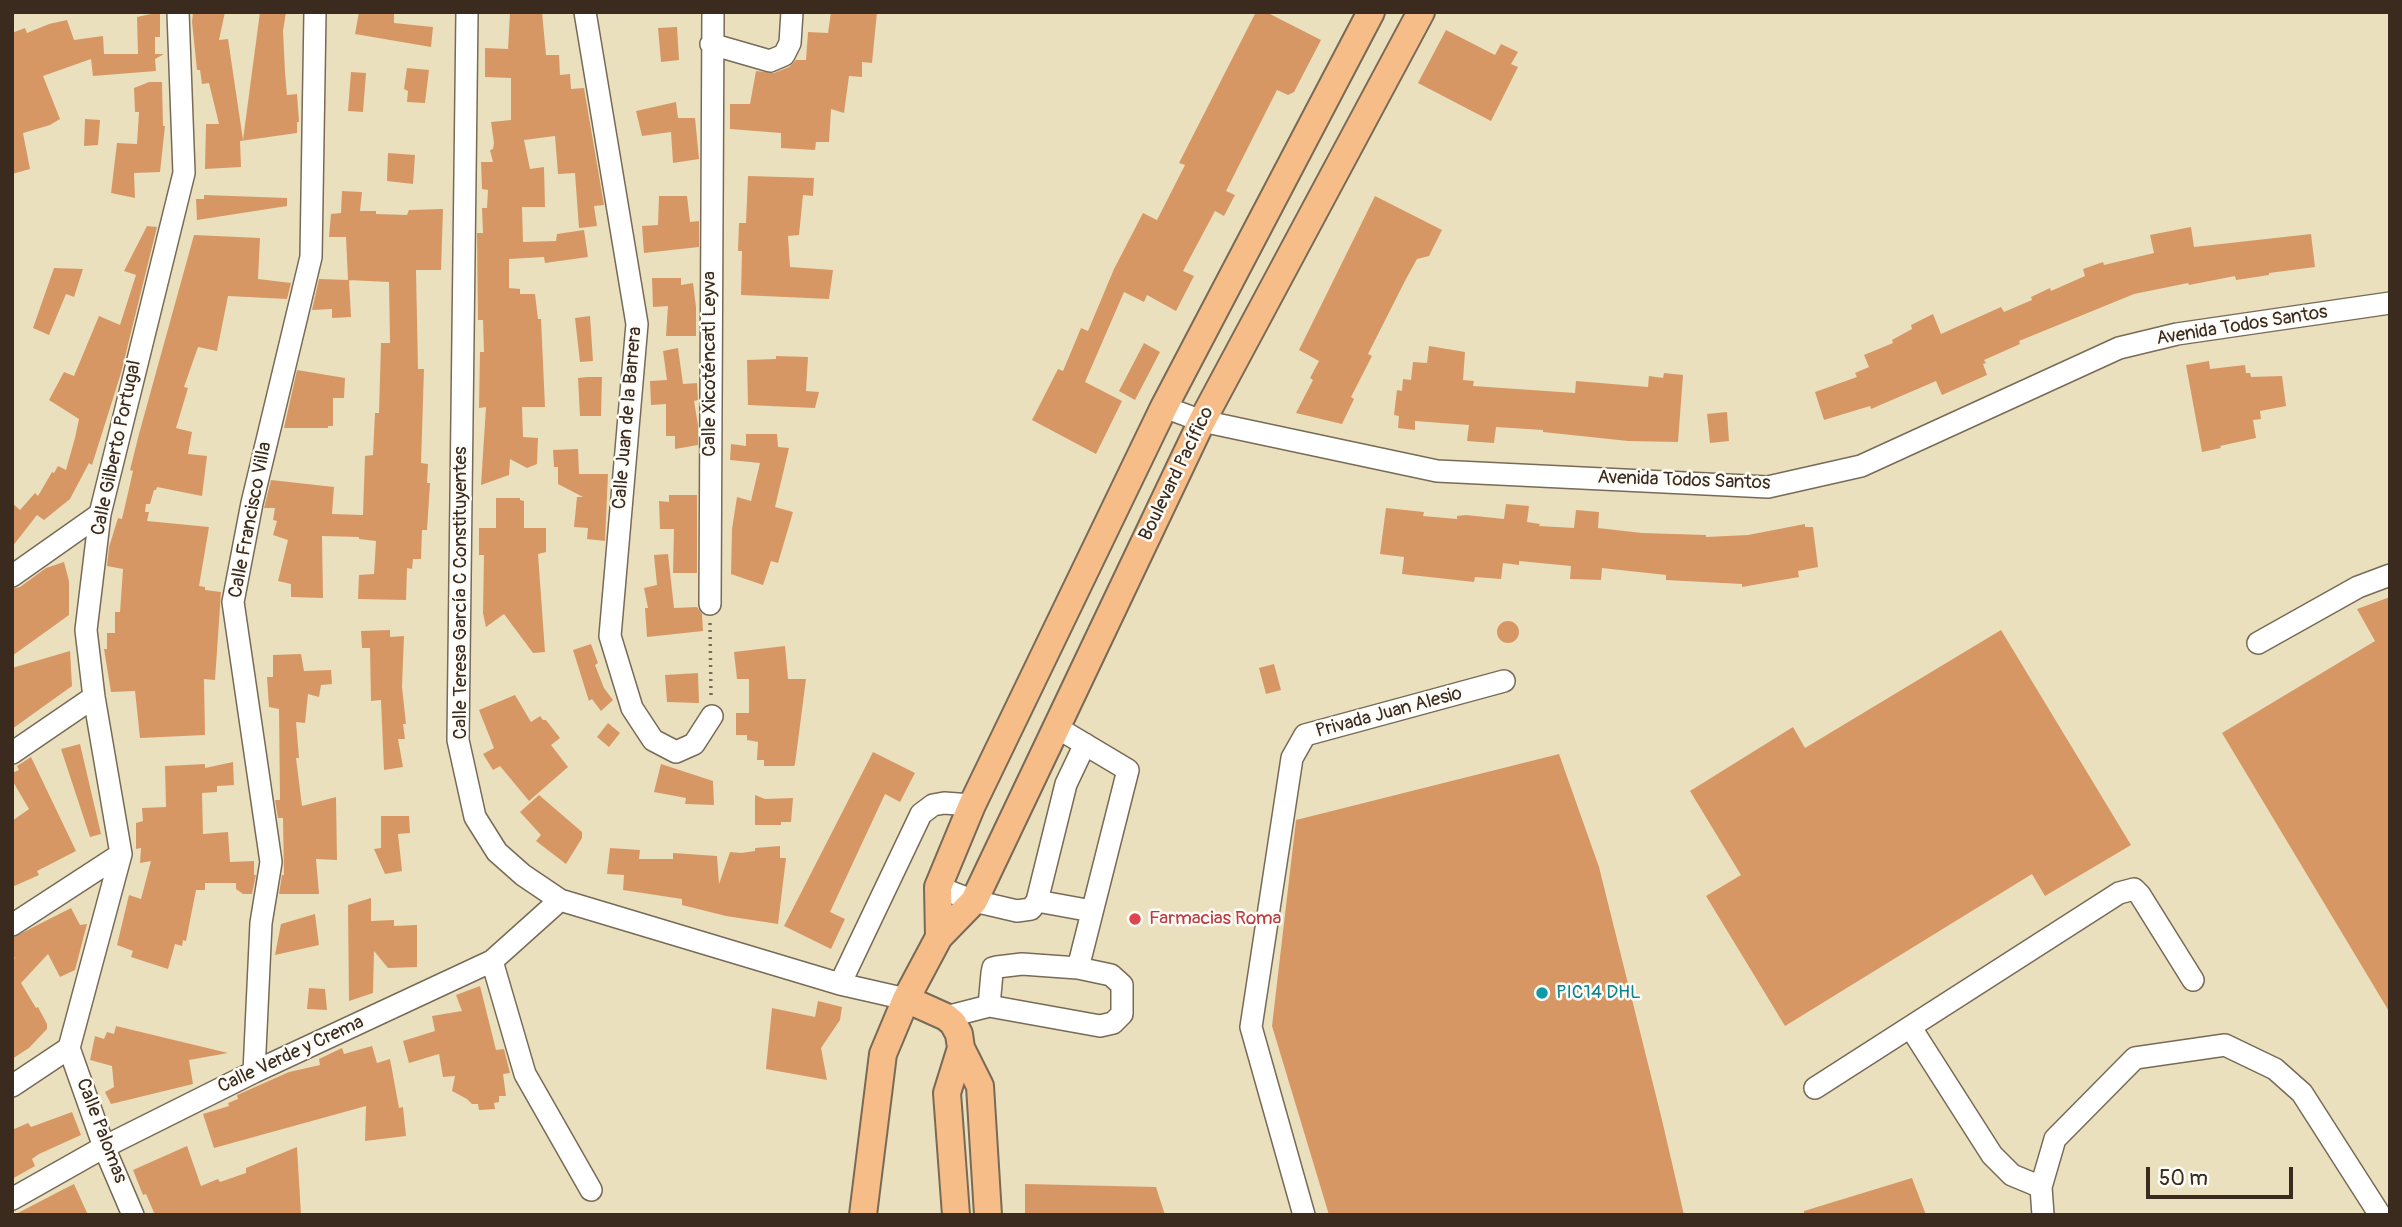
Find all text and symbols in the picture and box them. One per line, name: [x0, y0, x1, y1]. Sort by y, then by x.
street label: Calle Xicoténcatl Leyva: [699, 271, 721, 457]
street label: Avenida Todos Santos: [2155, 301, 2329, 351]
street label: Calle Juan de la Barrera: [609, 326, 647, 510]
street label: Calle Gilberto Portugal: [87, 358, 147, 538]
street label: Boulevard Pacífico: [1135, 403, 1219, 545]
street label: Calle Francisco Villa: [225, 440, 277, 600]
street label: Calle Teresa García C Constituyentes: [450, 447, 472, 739]
street label: Avenida Todos Santos: [1597, 467, 1771, 495]
street label: Privada Juan Alesio: [1313, 683, 1465, 743]
place label: Farmacias Roma: [1149, 908, 1281, 930]
marker: Farmacias Roma: [1127, 911, 1143, 927]
place label: PIC14 DHL: [1556, 982, 1641, 1004]
marker: PIC14 DHL: [1534, 985, 1550, 1001]
street label: Calle Verde y Crema: [214, 1011, 368, 1099]
street label: Calle Palomas: [71, 1076, 131, 1186]
scale bar: [2150, 1154, 2297, 1198]
text: 50 m: [2159, 1165, 2208, 1192]

